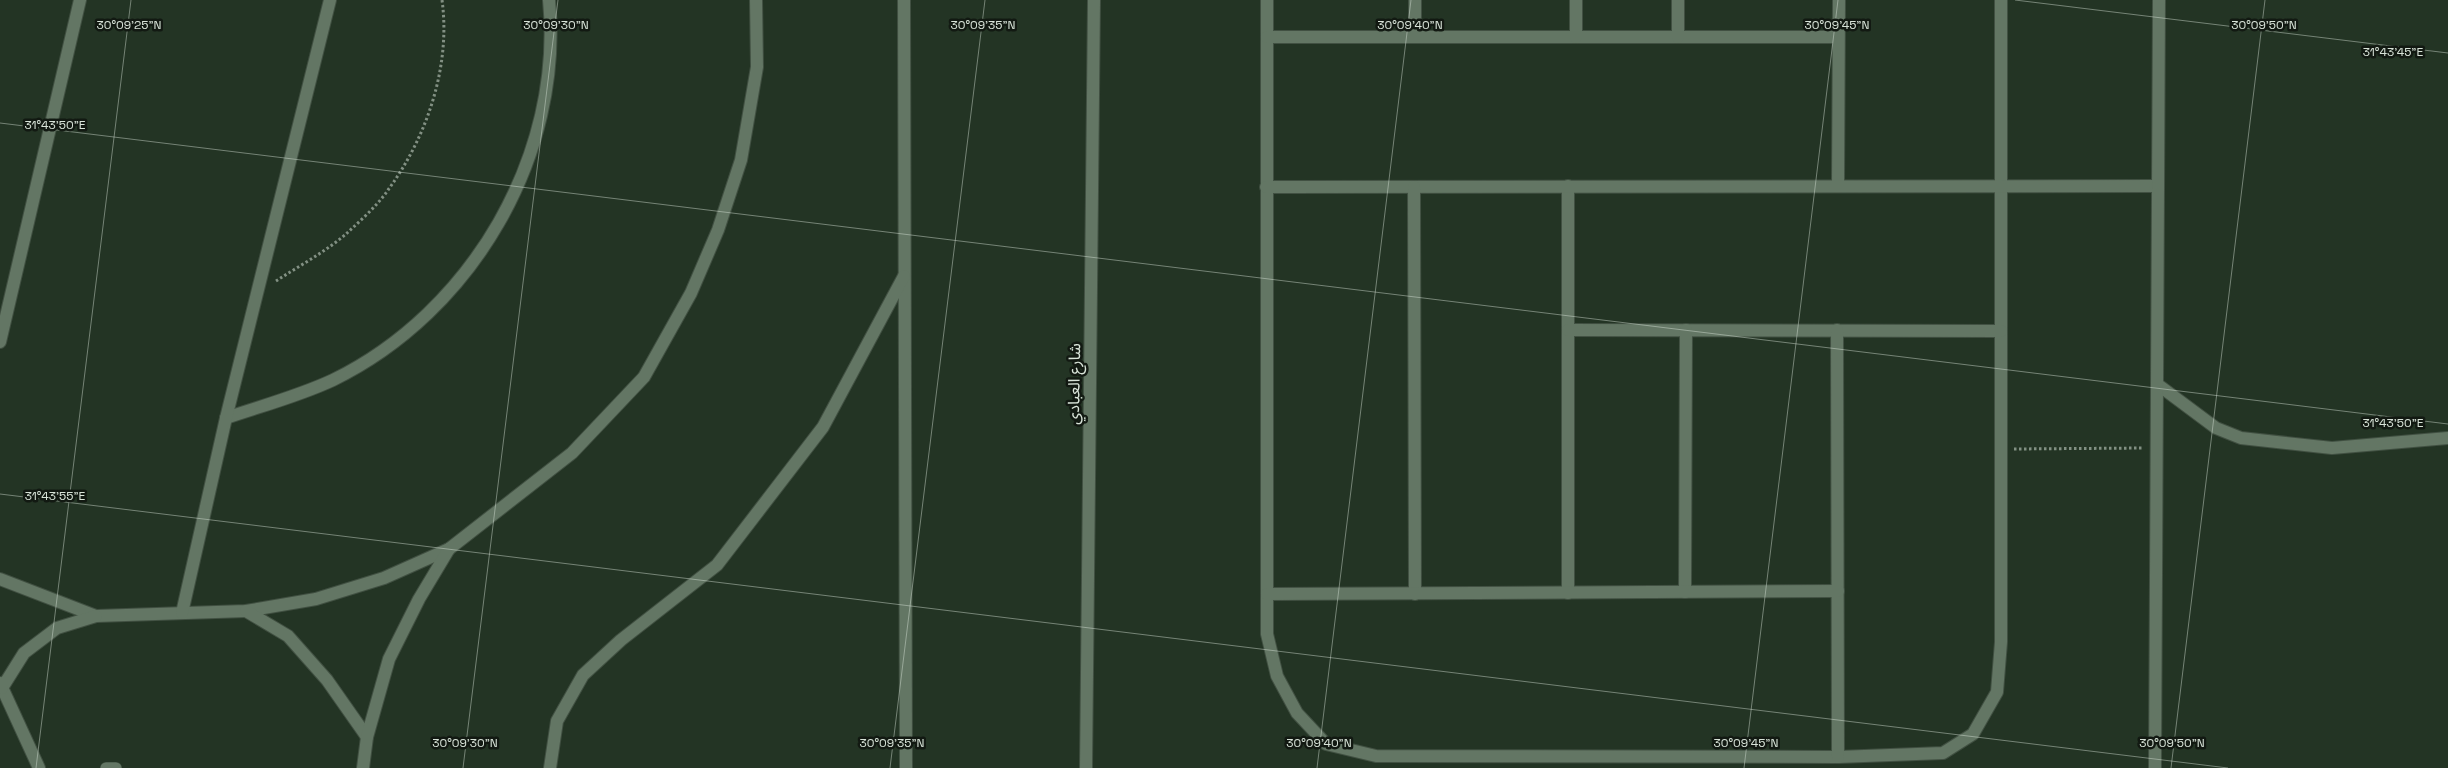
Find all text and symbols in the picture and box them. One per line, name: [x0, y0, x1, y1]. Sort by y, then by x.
text: 30°09'25"N: [96, 17, 162, 33]
text: 30°09'30"N: [523, 17, 589, 33]
text: 30°09'35"N: [950, 17, 1016, 33]
text: 30°09'40"N: [1377, 17, 1443, 33]
text: 30°09'45"N: [1805, 17, 1869, 33]
text: 30°09'50"N: [2231, 17, 2297, 33]
text: 31°43'45"E: [2363, 44, 2423, 60]
text: 31°43'50"E: [24, 117, 86, 133]
street label: شارع العبادي: [1063, 343, 1087, 425]
text: 31°43'50"E: [2362, 415, 2424, 431]
text: 31°43'55"E: [25, 488, 86, 504]
text: 30°09'30"N: [432, 735, 498, 751]
text: 30°09'35"N: [859, 735, 925, 751]
text: 30°09'40"N: [1286, 735, 1352, 751]
text: 30°09'45"N: [1714, 735, 1778, 751]
text: 30°09'50"N: [2139, 735, 2205, 751]

